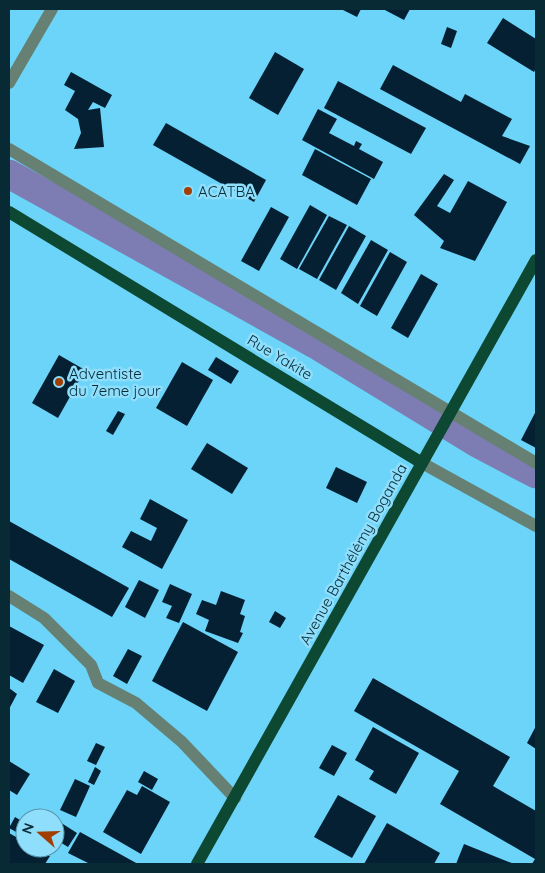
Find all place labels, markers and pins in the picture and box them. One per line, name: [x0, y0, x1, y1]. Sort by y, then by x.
place label: ACATBA: [198, 182, 255, 201]
marker: ACATBA: [182, 185, 194, 197]
place label: Adventiste du 7eme jour: [69, 364, 161, 400]
marker: Adventiste du 7eme jour: [53, 376, 65, 388]

